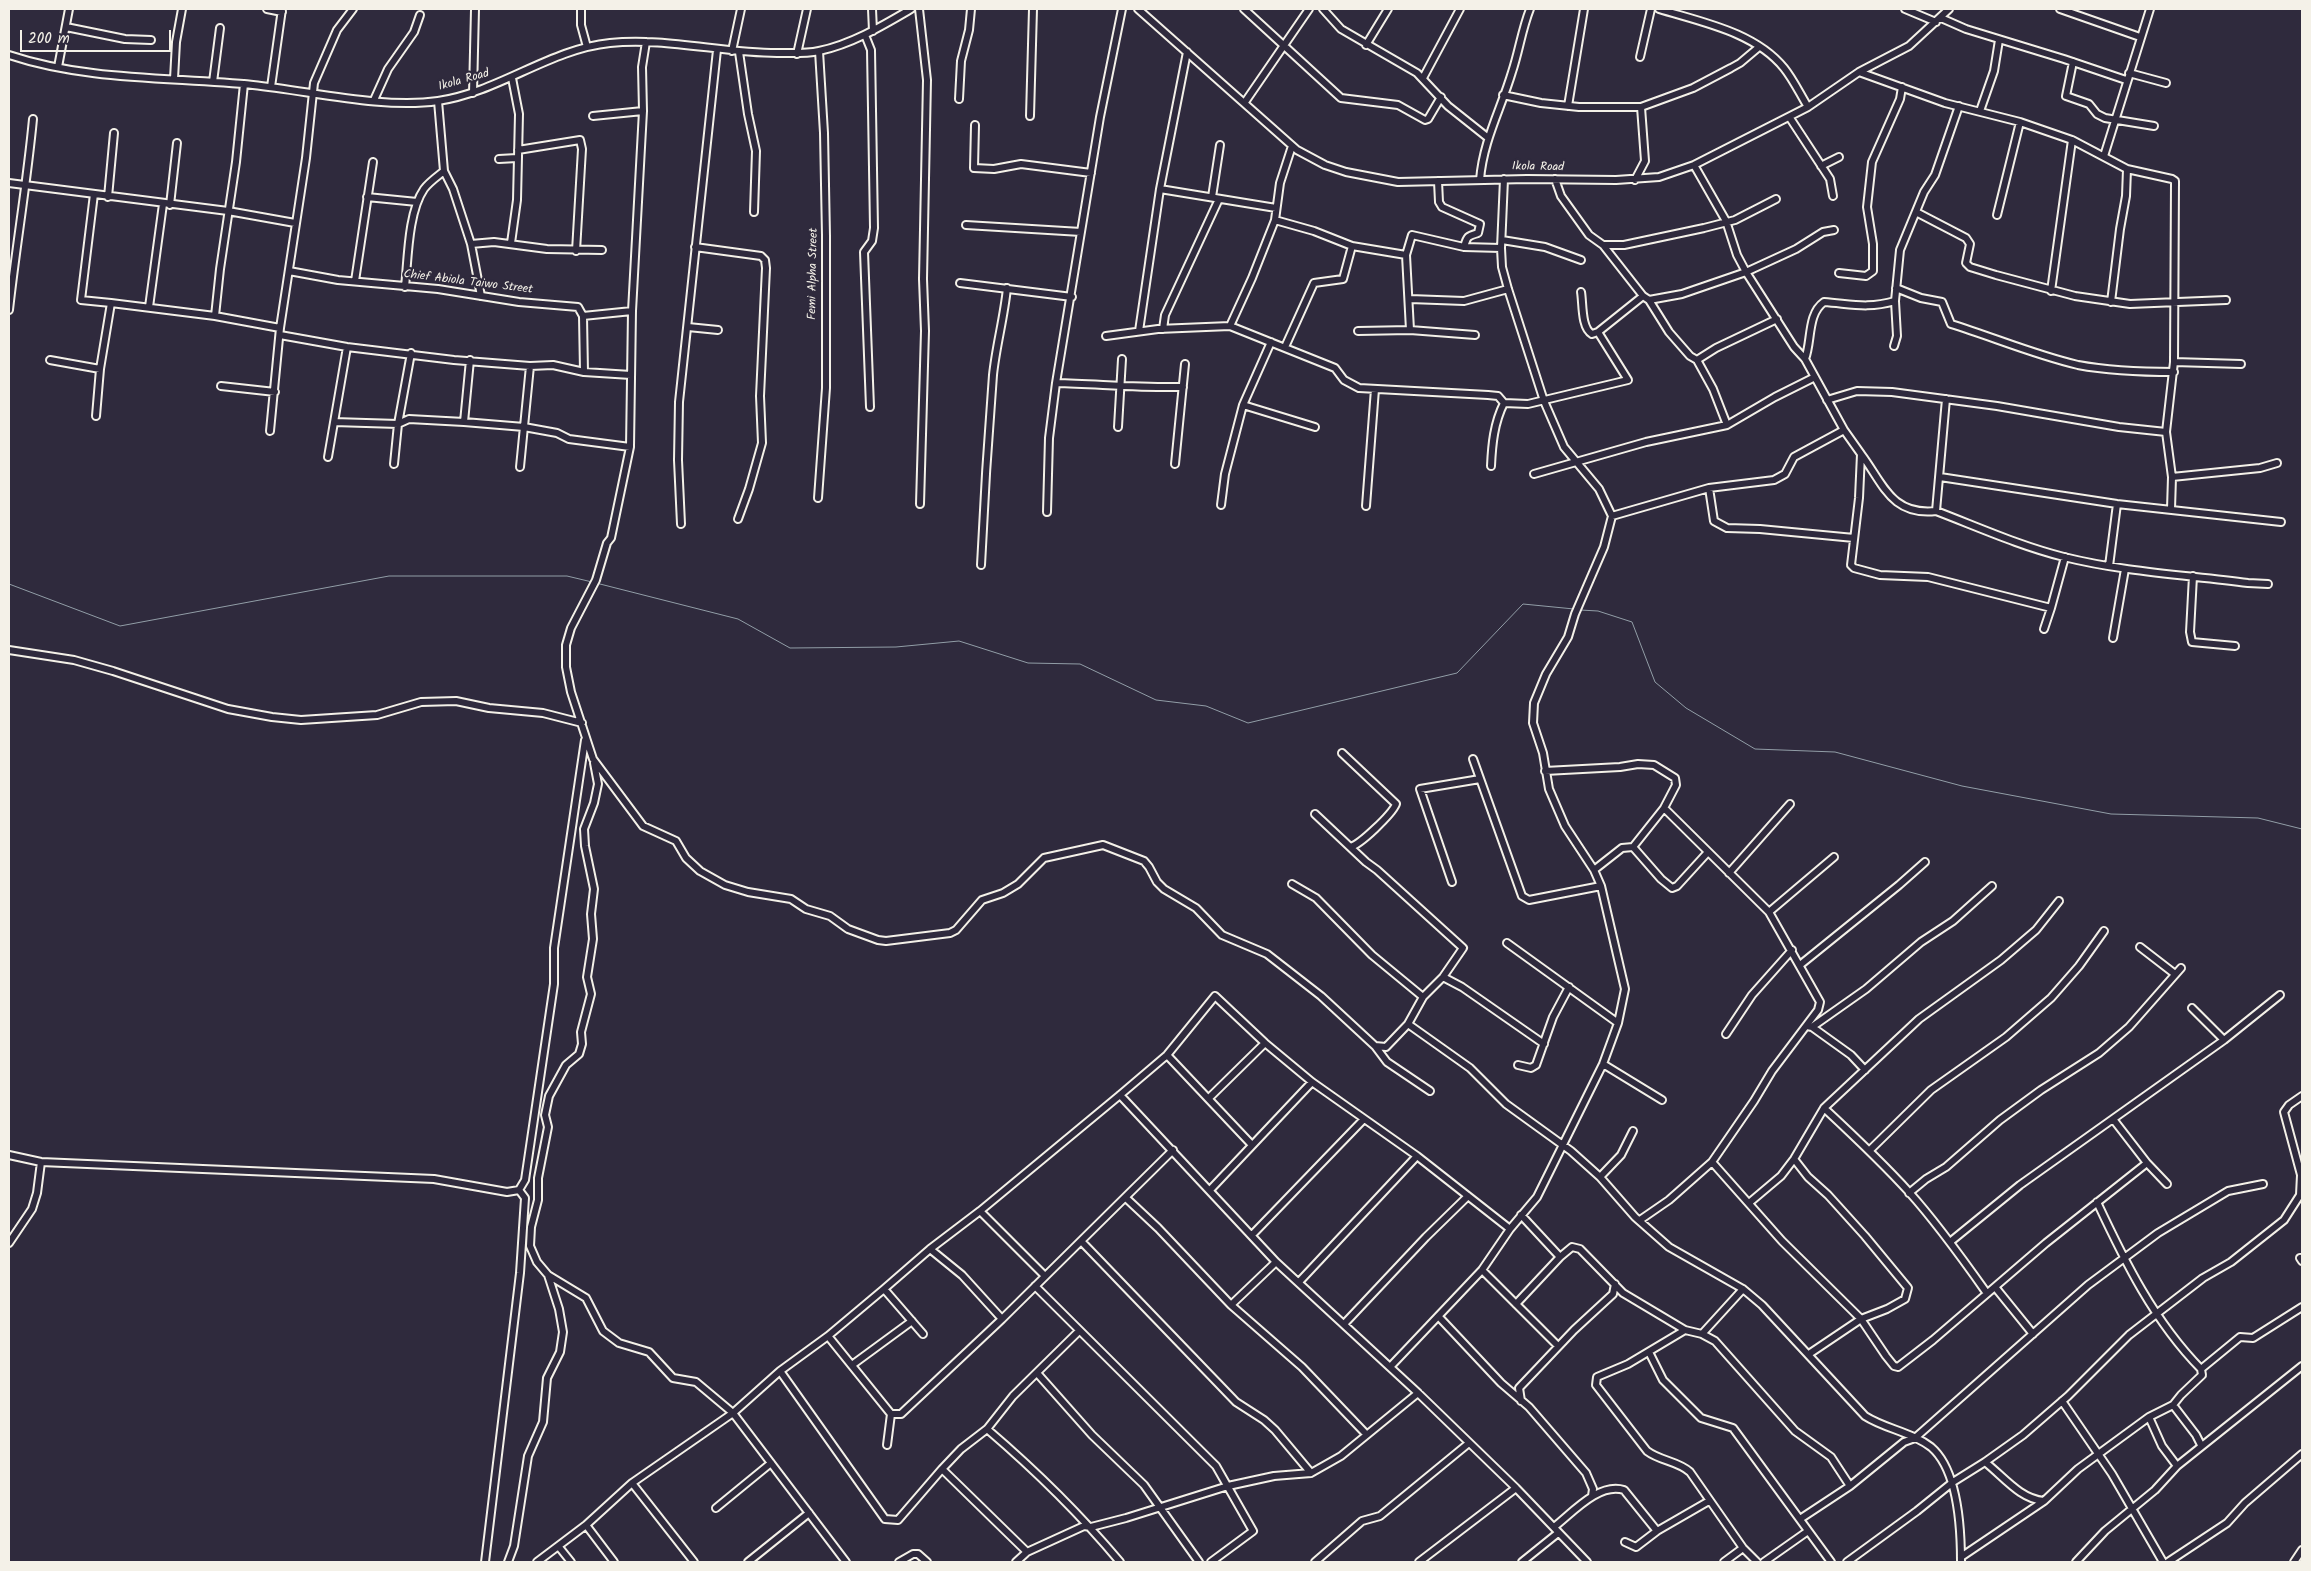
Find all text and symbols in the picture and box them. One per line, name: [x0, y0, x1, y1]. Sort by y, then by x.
scale bar: [22, 20, 174, 52]
text: 200 m: [28, 27, 70, 51]
street label: Ikola Road: [437, 67, 491, 95]
street label: Ikola Road: [1512, 160, 1564, 176]
street label: Femi Alpha Street: [806, 228, 822, 320]
street label: Chief Abiola Taiwo Street: [403, 268, 533, 298]

